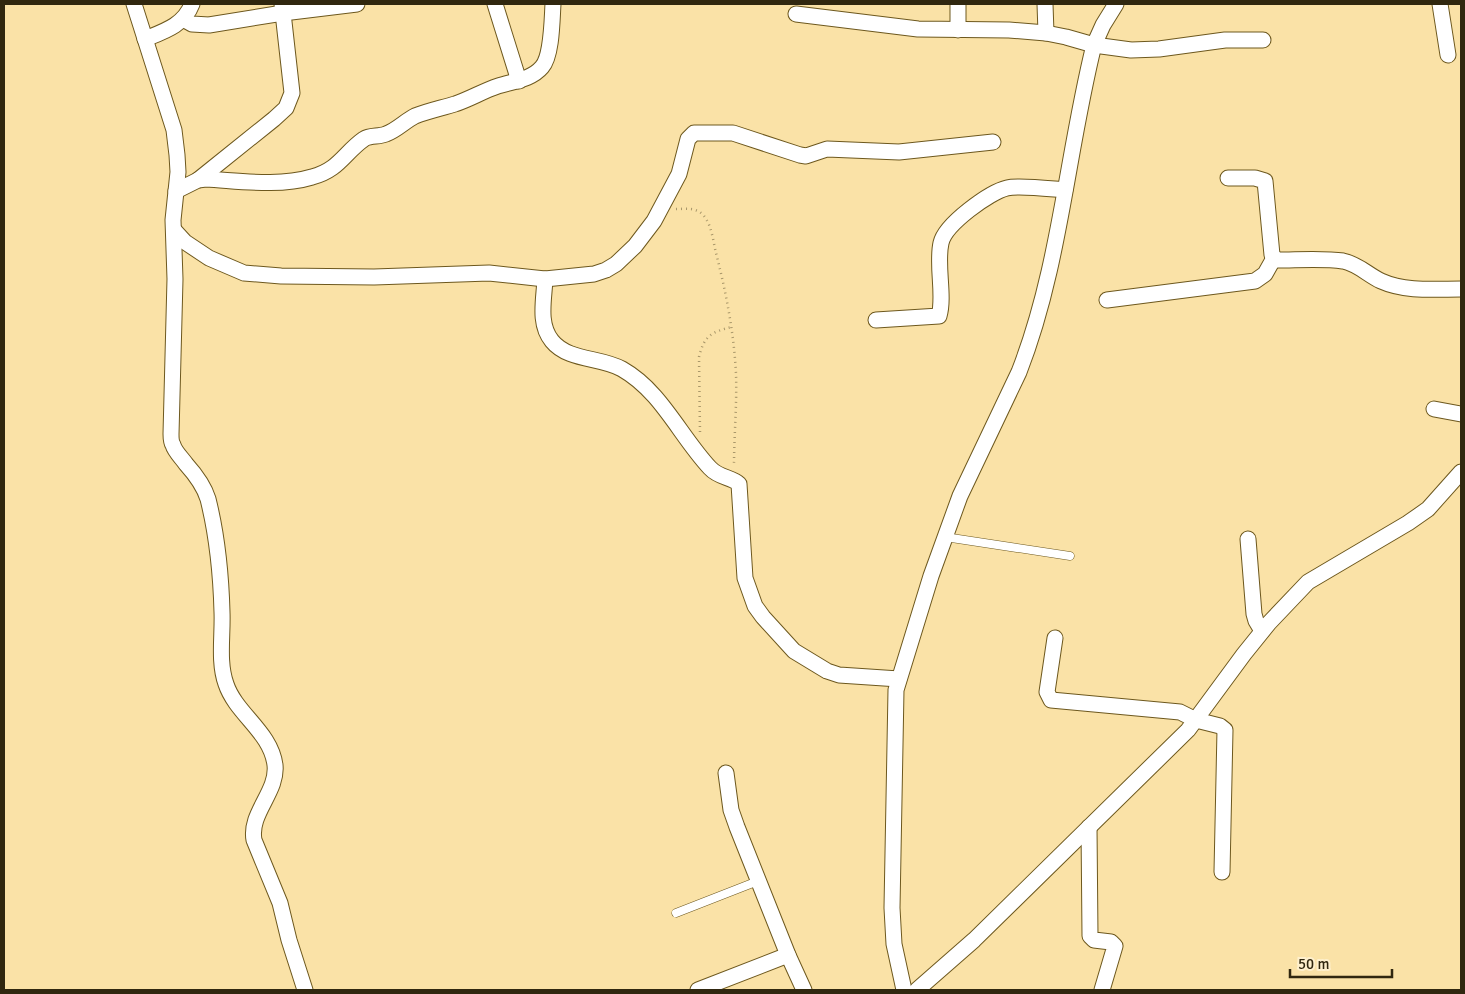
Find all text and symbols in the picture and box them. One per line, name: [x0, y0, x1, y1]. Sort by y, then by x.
scale bar: [1290, 946, 1392, 978]
text: 50 m: [1298, 955, 1329, 973]

